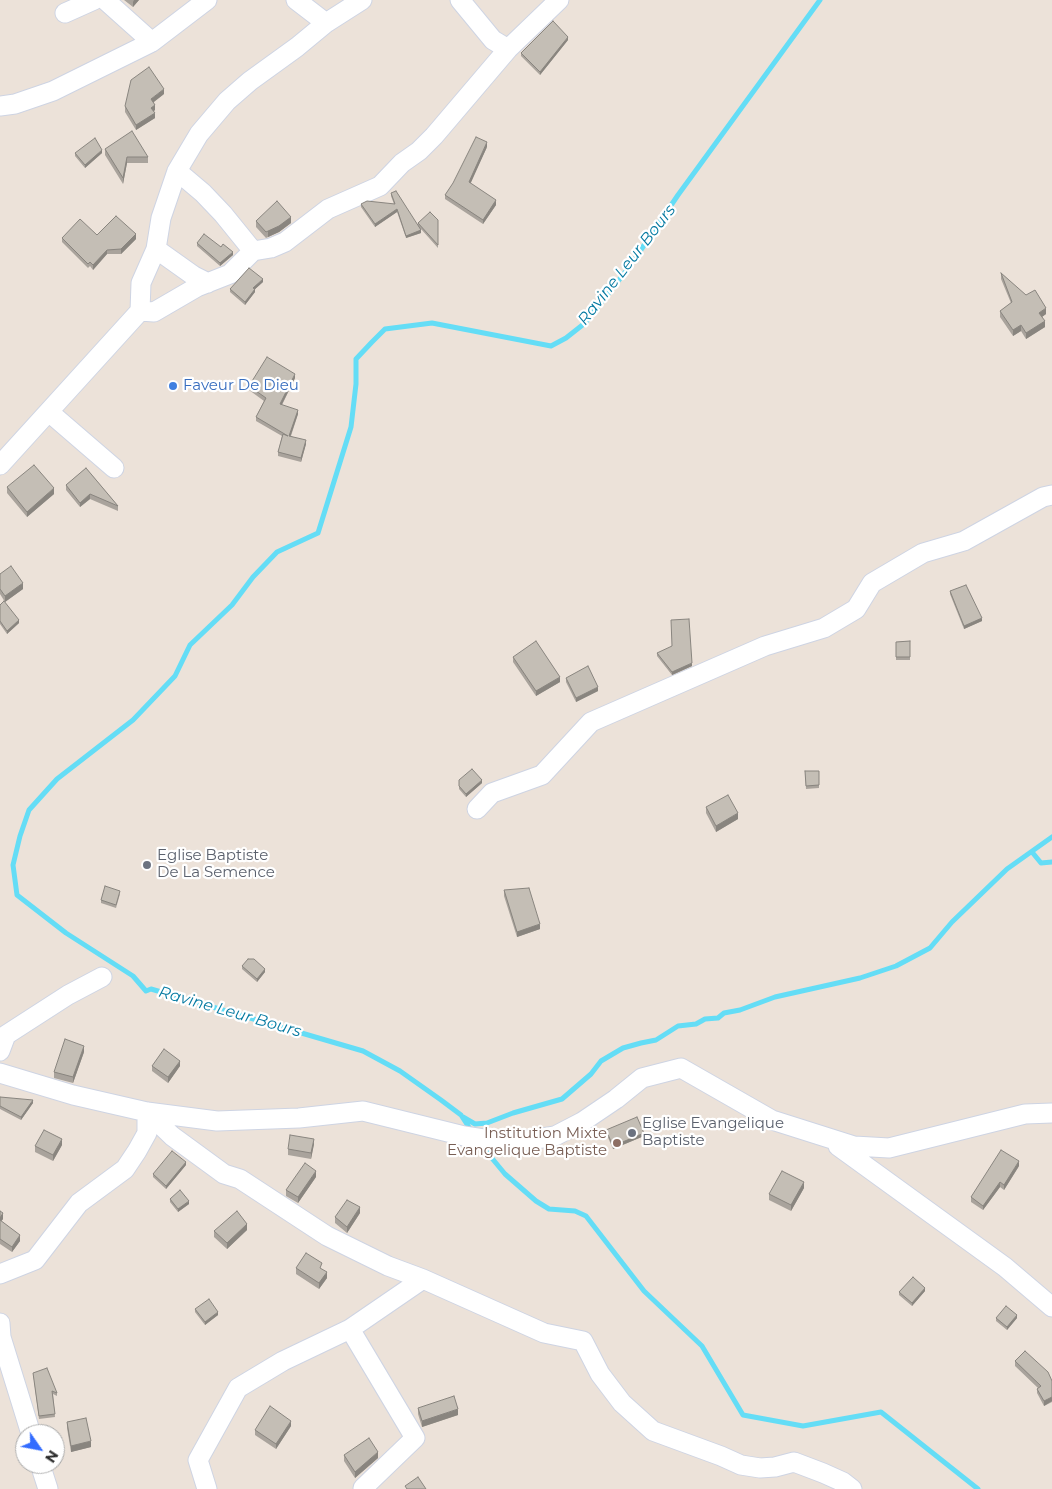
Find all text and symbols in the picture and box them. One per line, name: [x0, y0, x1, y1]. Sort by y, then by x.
water label: Ravine Leur Bours: [574, 201, 680, 329]
place label: Faveur De Dieu: [183, 377, 299, 395]
marker: Faveur De Dieu: [167, 380, 179, 392]
place label: Eglise Baptiste De La Semence: [157, 847, 275, 882]
marker: Eglise Baptiste De La Semence: [141, 859, 153, 871]
water label: Ravine Leur Bours: [156, 982, 304, 1042]
place label: Eglise Evangelique Baptiste: [642, 1115, 784, 1150]
place label: Institution Mixte Evangelique Baptiste: [447, 1125, 607, 1160]
marker: Eglise Evangelique Baptiste: [626, 1127, 638, 1139]
marker: Institution Mixte Evangelique Baptiste: [611, 1137, 623, 1149]
north arrow: [15, 1424, 65, 1474]
text: N: [41, 1447, 62, 1466]

